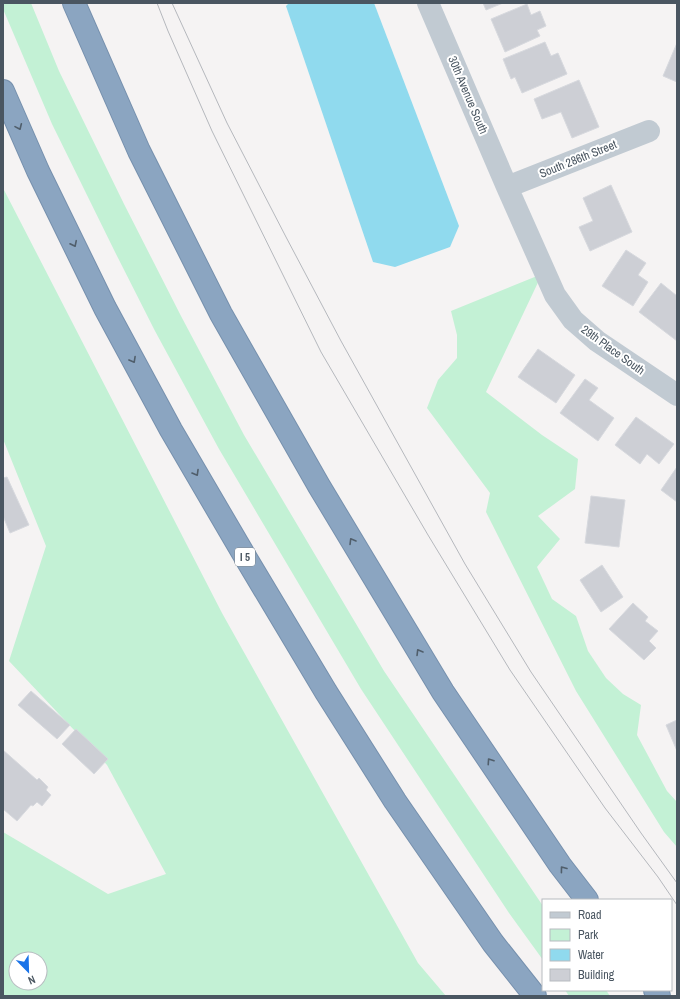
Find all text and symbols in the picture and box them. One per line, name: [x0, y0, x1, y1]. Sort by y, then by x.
street label: 30th Avenue South: [444, 54, 492, 136]
one-way arrow: [14, 123, 22, 130]
street label: South 286th Street: [537, 136, 619, 182]
one-way arrow: [69, 240, 77, 248]
street label: 29th Place South: [578, 321, 648, 379]
one-way arrow: [128, 356, 136, 363]
one-way arrow: [192, 469, 199, 476]
one-way arrow: [349, 538, 357, 545]
road number: I 5: [235, 548, 255, 566]
one-way arrow: [417, 649, 424, 656]
one-way arrow: [488, 759, 495, 766]
one-way arrow: [561, 866, 568, 873]
legend: [542, 899, 672, 991]
text: Road: [578, 907, 602, 923]
text: Park: [578, 927, 598, 943]
text: Water: [578, 947, 605, 963]
north arrow: [8, 951, 48, 991]
text: Building: [578, 967, 615, 983]
text: N: [26, 972, 38, 988]

